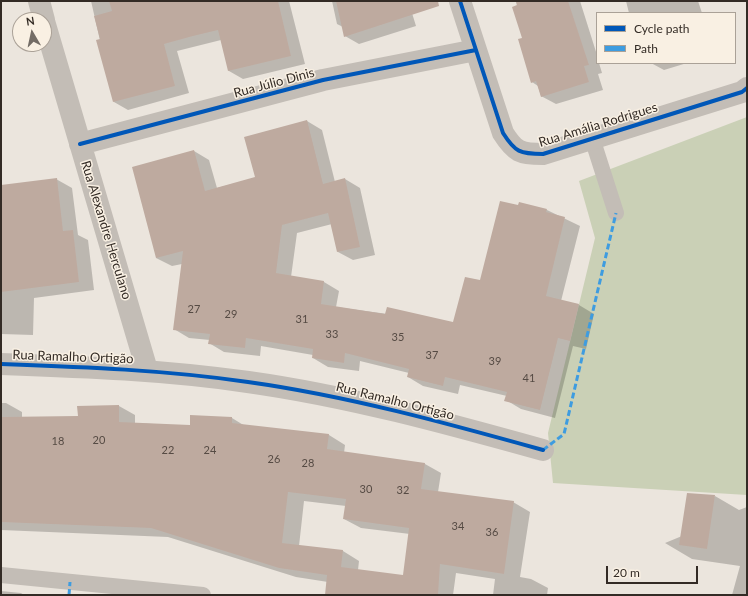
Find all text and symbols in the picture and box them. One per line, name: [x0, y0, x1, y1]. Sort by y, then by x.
north arrow: [12, 12, 52, 52]
legend: [596, 12, 736, 64]
text: N: [25, 14, 35, 28]
text: Cycle path: [634, 21, 689, 36]
text: Path: [634, 41, 658, 56]
street label: Rua Júlio Dinis: [232, 65, 316, 101]
street label: Rua Amália Rodrigues: [537, 99, 659, 151]
street label: Rua Alexandre Herculano: [77, 159, 135, 301]
house number: 27: [188, 302, 200, 316]
house number: 29: [225, 307, 237, 321]
house number: 31: [296, 312, 308, 326]
house number: 33: [326, 327, 338, 341]
house number: 35: [392, 330, 404, 344]
street label: Rua Ramalho Ortigão: [12, 347, 134, 367]
house number: 37: [426, 348, 438, 362]
house number: 39: [489, 354, 501, 368]
house number: 41: [523, 371, 535, 385]
street label: Rua Ramalho Ortigão: [334, 379, 456, 423]
house number: 20: [93, 433, 105, 447]
house number: 18: [52, 434, 64, 448]
house number: 22: [162, 443, 174, 457]
house number: 24: [204, 443, 216, 457]
house number: 26: [268, 452, 280, 466]
house number: 28: [302, 456, 314, 470]
house number: 30: [360, 482, 372, 496]
house number: 32: [397, 483, 409, 497]
house number: 34: [452, 519, 464, 533]
house number: 36: [486, 525, 498, 539]
scale bar: [608, 558, 700, 584]
text: 20 m: [613, 565, 640, 580]

